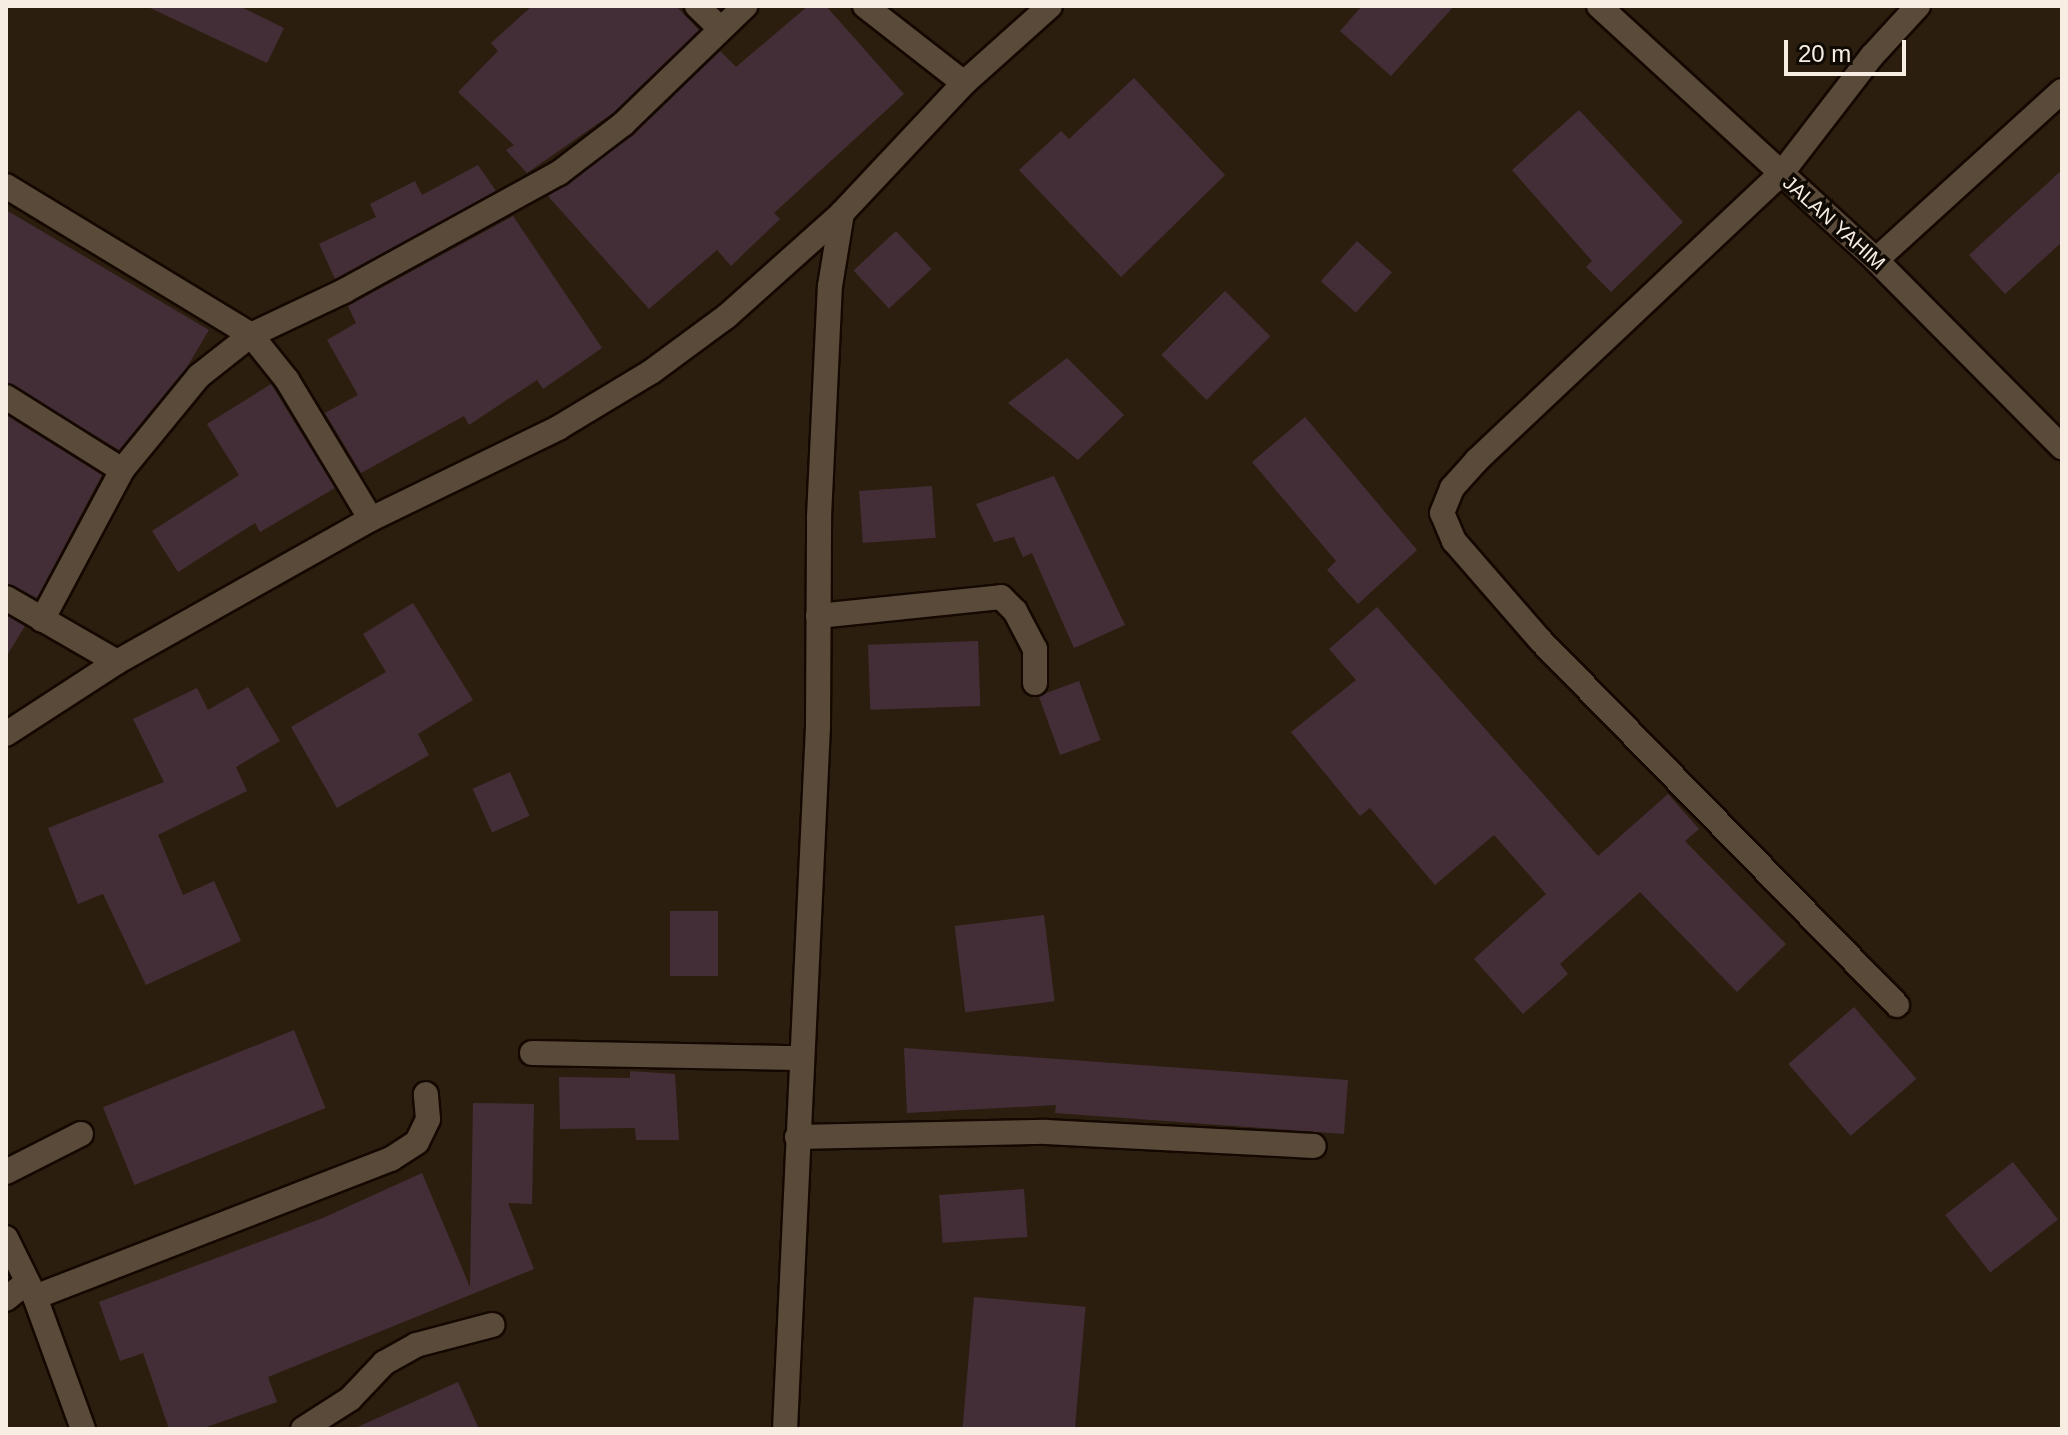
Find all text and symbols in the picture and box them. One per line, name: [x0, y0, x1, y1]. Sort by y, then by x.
scale bar: [1788, 24, 1910, 74]
text: 20 m: [1798, 40, 1851, 67]
street label: JALAN YAHIM: [1778, 171, 1890, 275]

